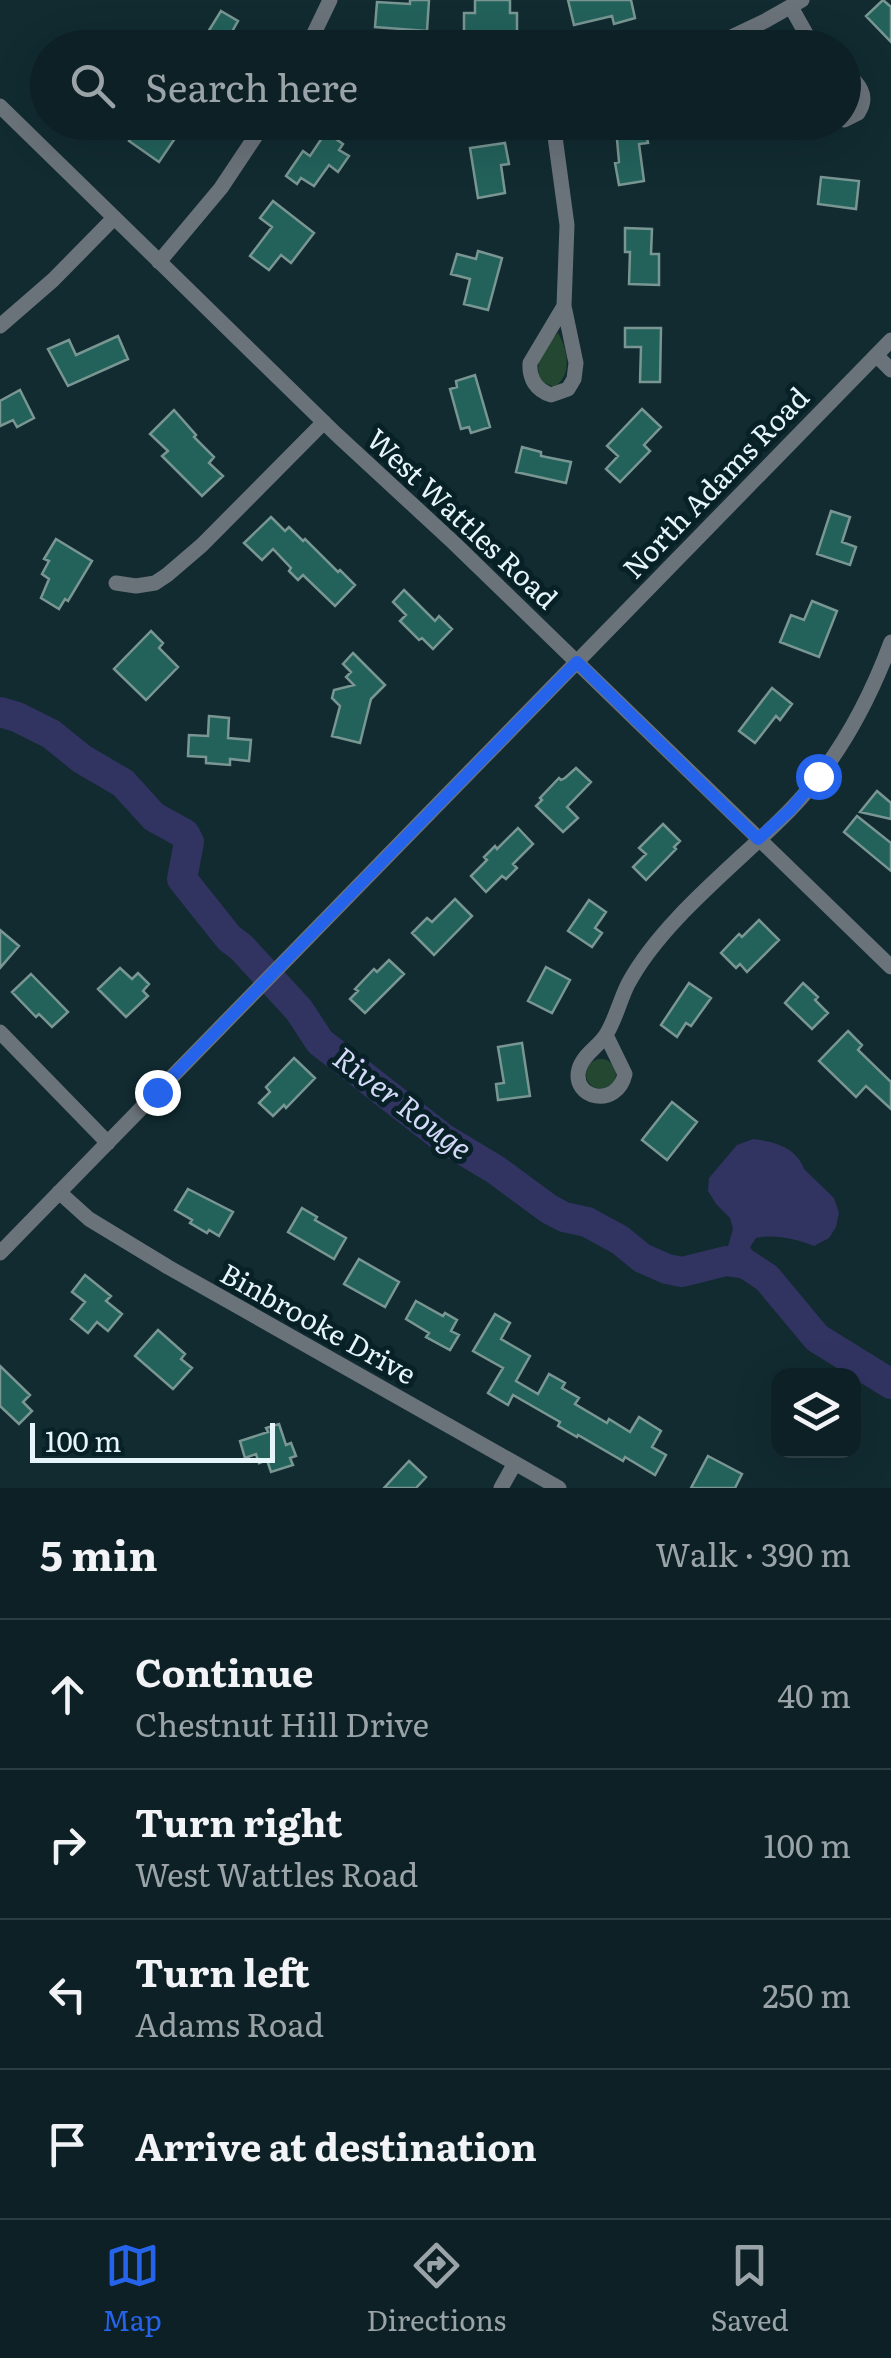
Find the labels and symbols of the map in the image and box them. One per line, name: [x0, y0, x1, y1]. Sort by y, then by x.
street label: North Adams Road: [612, 376, 817, 587]
street label: West Wattles Road: [358, 418, 568, 617]
route start: [796, 754, 842, 800]
water label: River Rouge: [325, 1035, 483, 1169]
route end: [135, 1070, 181, 1116]
street label: Binbrooke Drive: [213, 1251, 425, 1393]
scale bar: [30, 1418, 275, 1462]

